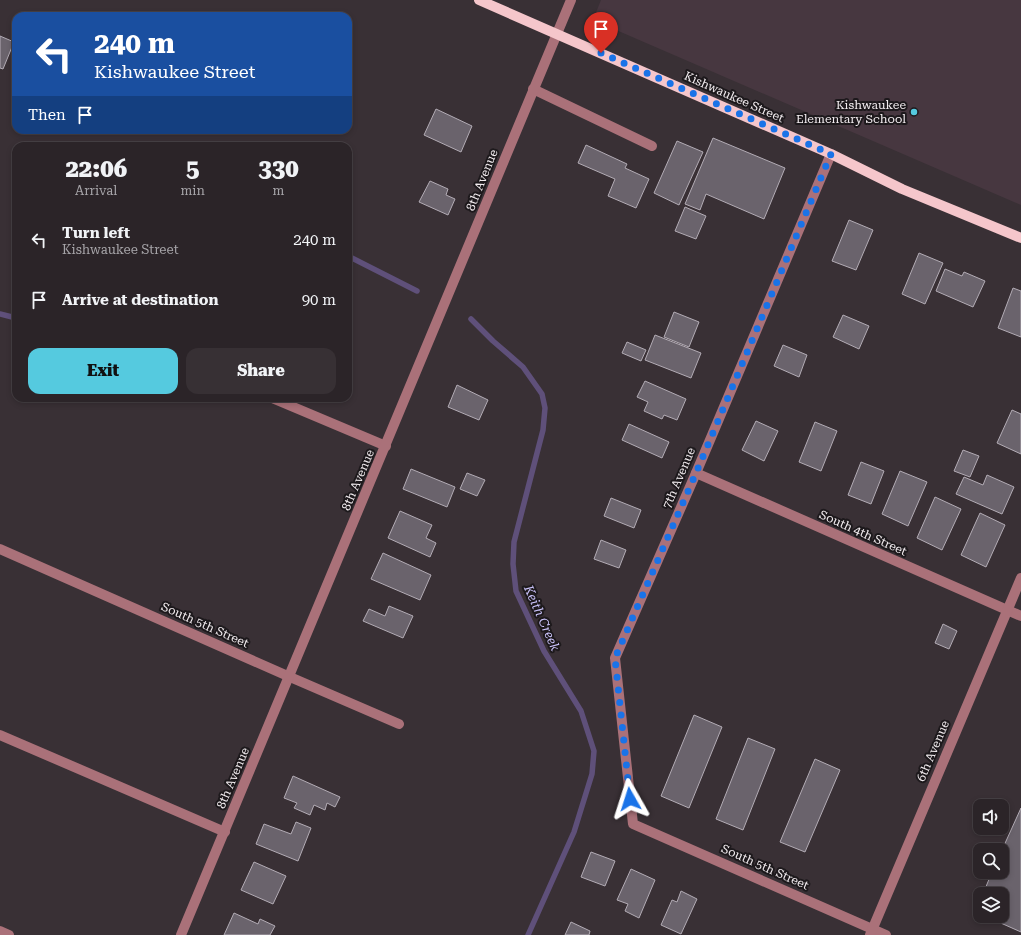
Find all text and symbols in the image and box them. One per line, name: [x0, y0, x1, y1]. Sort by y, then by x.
pin: [584, 12, 618, 53]
icon: arrive: [590, 18, 612, 40]
text: 240 m: [94, 27, 175, 60]
icon: left: [28, 28, 80, 80]
text: Kishwaukee Street: [94, 61, 255, 82]
street label: Kishwaukee Street: [682, 69, 786, 125]
place label: Kishwaukee Elementary School: [796, 98, 906, 126]
icon: arrive: [74, 104, 96, 126]
text: Then: [28, 106, 66, 124]
marker: Kishwaukee Elementary School: [909, 107, 919, 117]
street label: 8th Avenue: [463, 147, 501, 213]
text: 22:06: [65, 155, 127, 183]
text: 5: [186, 155, 199, 183]
text: 330: [258, 155, 299, 183]
text: Arrival: [75, 183, 117, 198]
text: min: [180, 183, 205, 198]
text: m: [272, 183, 284, 198]
text: Turn left: [62, 224, 130, 242]
icon: left: [28, 229, 50, 251]
text: 240 m: [293, 231, 336, 249]
text: Kishwaukee Street: [62, 242, 179, 257]
icon: arrive: [28, 289, 50, 311]
text: Arrive at destination: [62, 291, 218, 309]
text: 90 m: [302, 291, 336, 309]
button: Exit: [28, 348, 178, 394]
button: Share: [186, 348, 336, 394]
street label: 7th Avenue: [660, 445, 698, 511]
street label: 8th Avenue: [339, 447, 377, 513]
street label: South 4th Street: [817, 507, 909, 559]
water label: Keith Creek: [520, 582, 563, 654]
street label: South 5th Street: [159, 599, 251, 651]
street label: 6th Avenue: [914, 718, 952, 784]
street label: 8th Avenue: [214, 745, 252, 811]
position arrow: [609, 778, 651, 820]
map controls: [973, 799, 1009, 923]
button: sound: [973, 799, 1009, 835]
street label: South 5th Street: [719, 841, 811, 893]
button: search: [973, 843, 1009, 879]
button: layers: [973, 887, 1009, 923]

